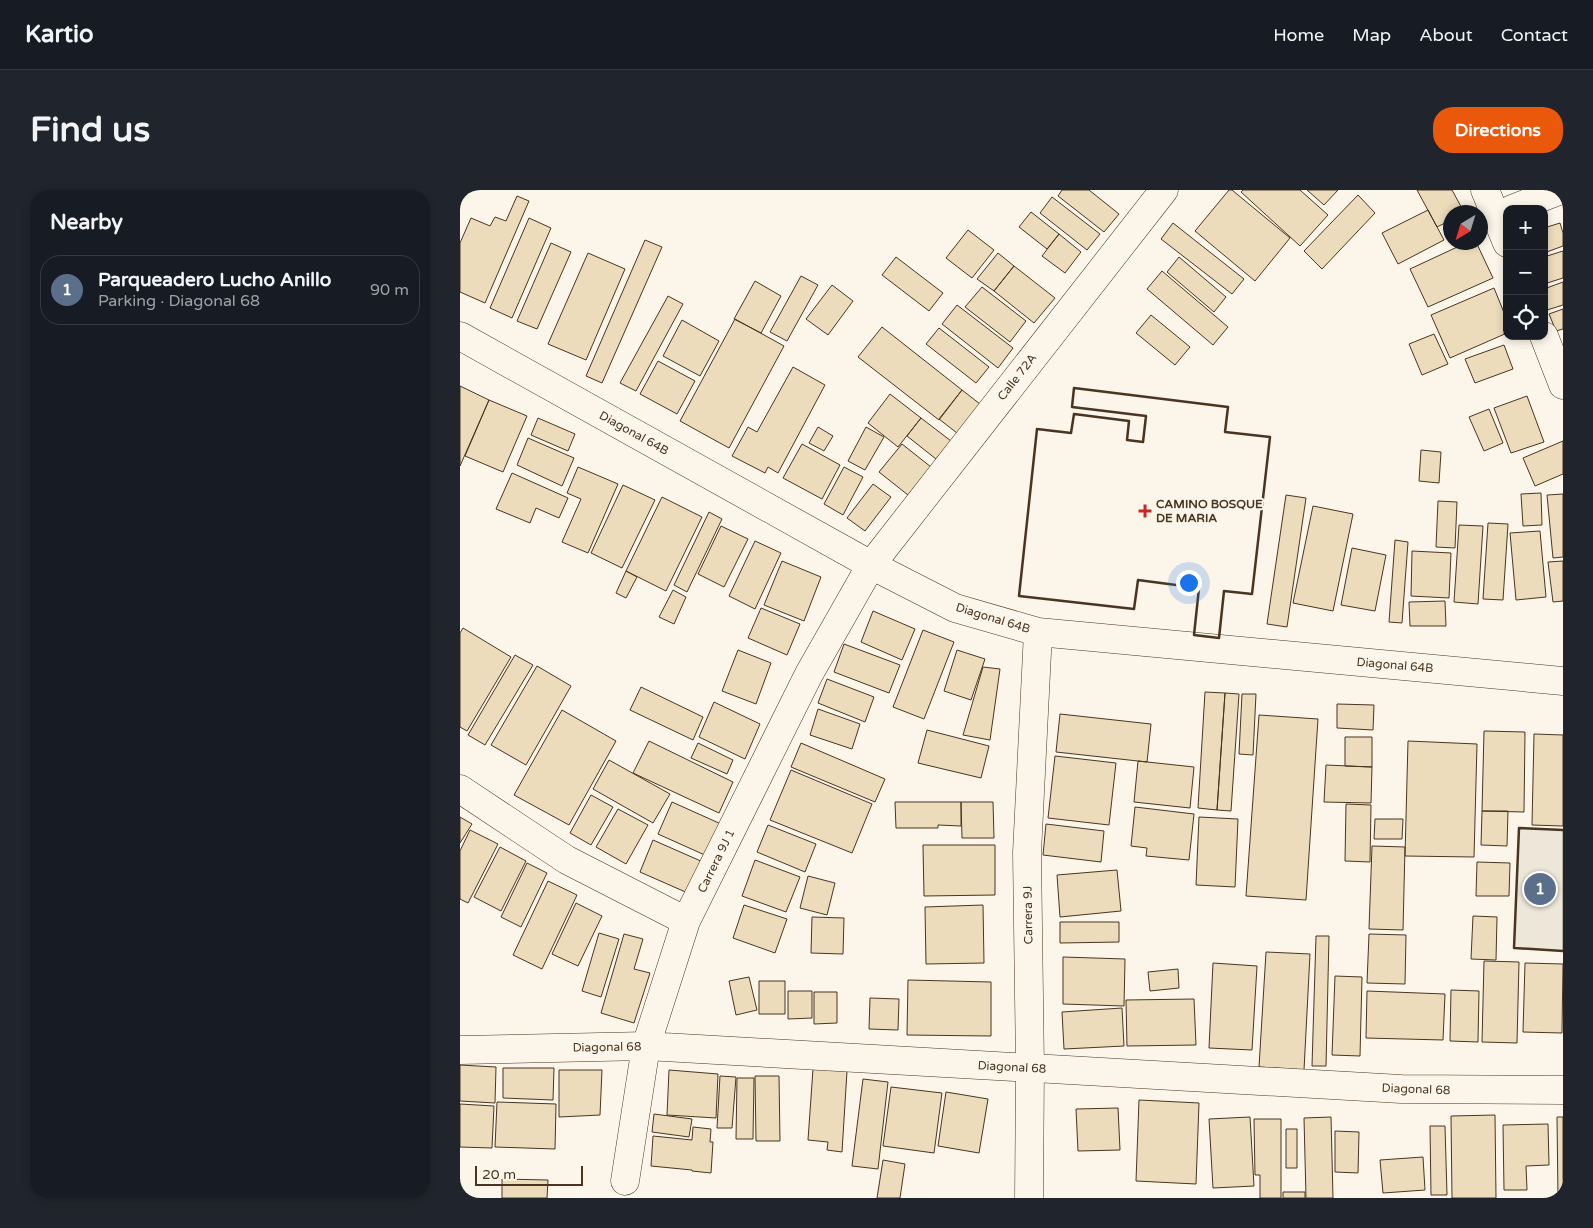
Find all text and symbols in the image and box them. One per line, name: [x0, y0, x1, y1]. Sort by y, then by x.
text: Kartio: [25, 20, 94, 49]
text: Home: [1273, 24, 1324, 46]
text: Map: [1352, 24, 1391, 46]
text: About: [1419, 24, 1473, 46]
text: Contact: [1501, 24, 1568, 46]
button: Directions: [1433, 107, 1563, 153]
text: Find us: [30, 109, 150, 151]
north arrow: [1443, 205, 1488, 250]
map controls: [1503, 205, 1548, 340]
button: +: [1503, 205, 1548, 250]
text: Nearby: [50, 210, 123, 235]
button: −: [1503, 250, 1548, 295]
text: Parqueadero Lucho Anillo: [98, 269, 331, 291]
text: 1: [62, 280, 72, 300]
text: 90 m: [370, 280, 409, 300]
text: Parking · Diagonal 68: [98, 291, 260, 311]
button: locate: [1503, 295, 1548, 340]
street label: Calle 72A: [995, 351, 1039, 403]
street label: Diagonal 64B: [597, 408, 671, 458]
place label: CAMINO BOSQUE DE MARIA: [1156, 497, 1263, 525]
marker: CAMINO BOSQUE DE MARIA: [1138, 504, 1152, 518]
your location: [1176, 570, 1202, 596]
street label: Diagonal 64B: [954, 600, 1032, 636]
street label: Diagonal 64B: [1356, 655, 1434, 675]
street label: Carrera 9J 1: [695, 827, 737, 895]
pin: 1: [1524, 870, 1556, 908]
street label: Carrera 9J: [1020, 886, 1036, 944]
street label: Diagonal 68: [573, 1039, 641, 1055]
street label: Diagonal 68: [977, 1058, 1047, 1076]
street label: Diagonal 68: [1381, 1081, 1451, 1097]
scale bar: [475, 1163, 582, 1186]
text: 20 m: [482, 1166, 516, 1183]

